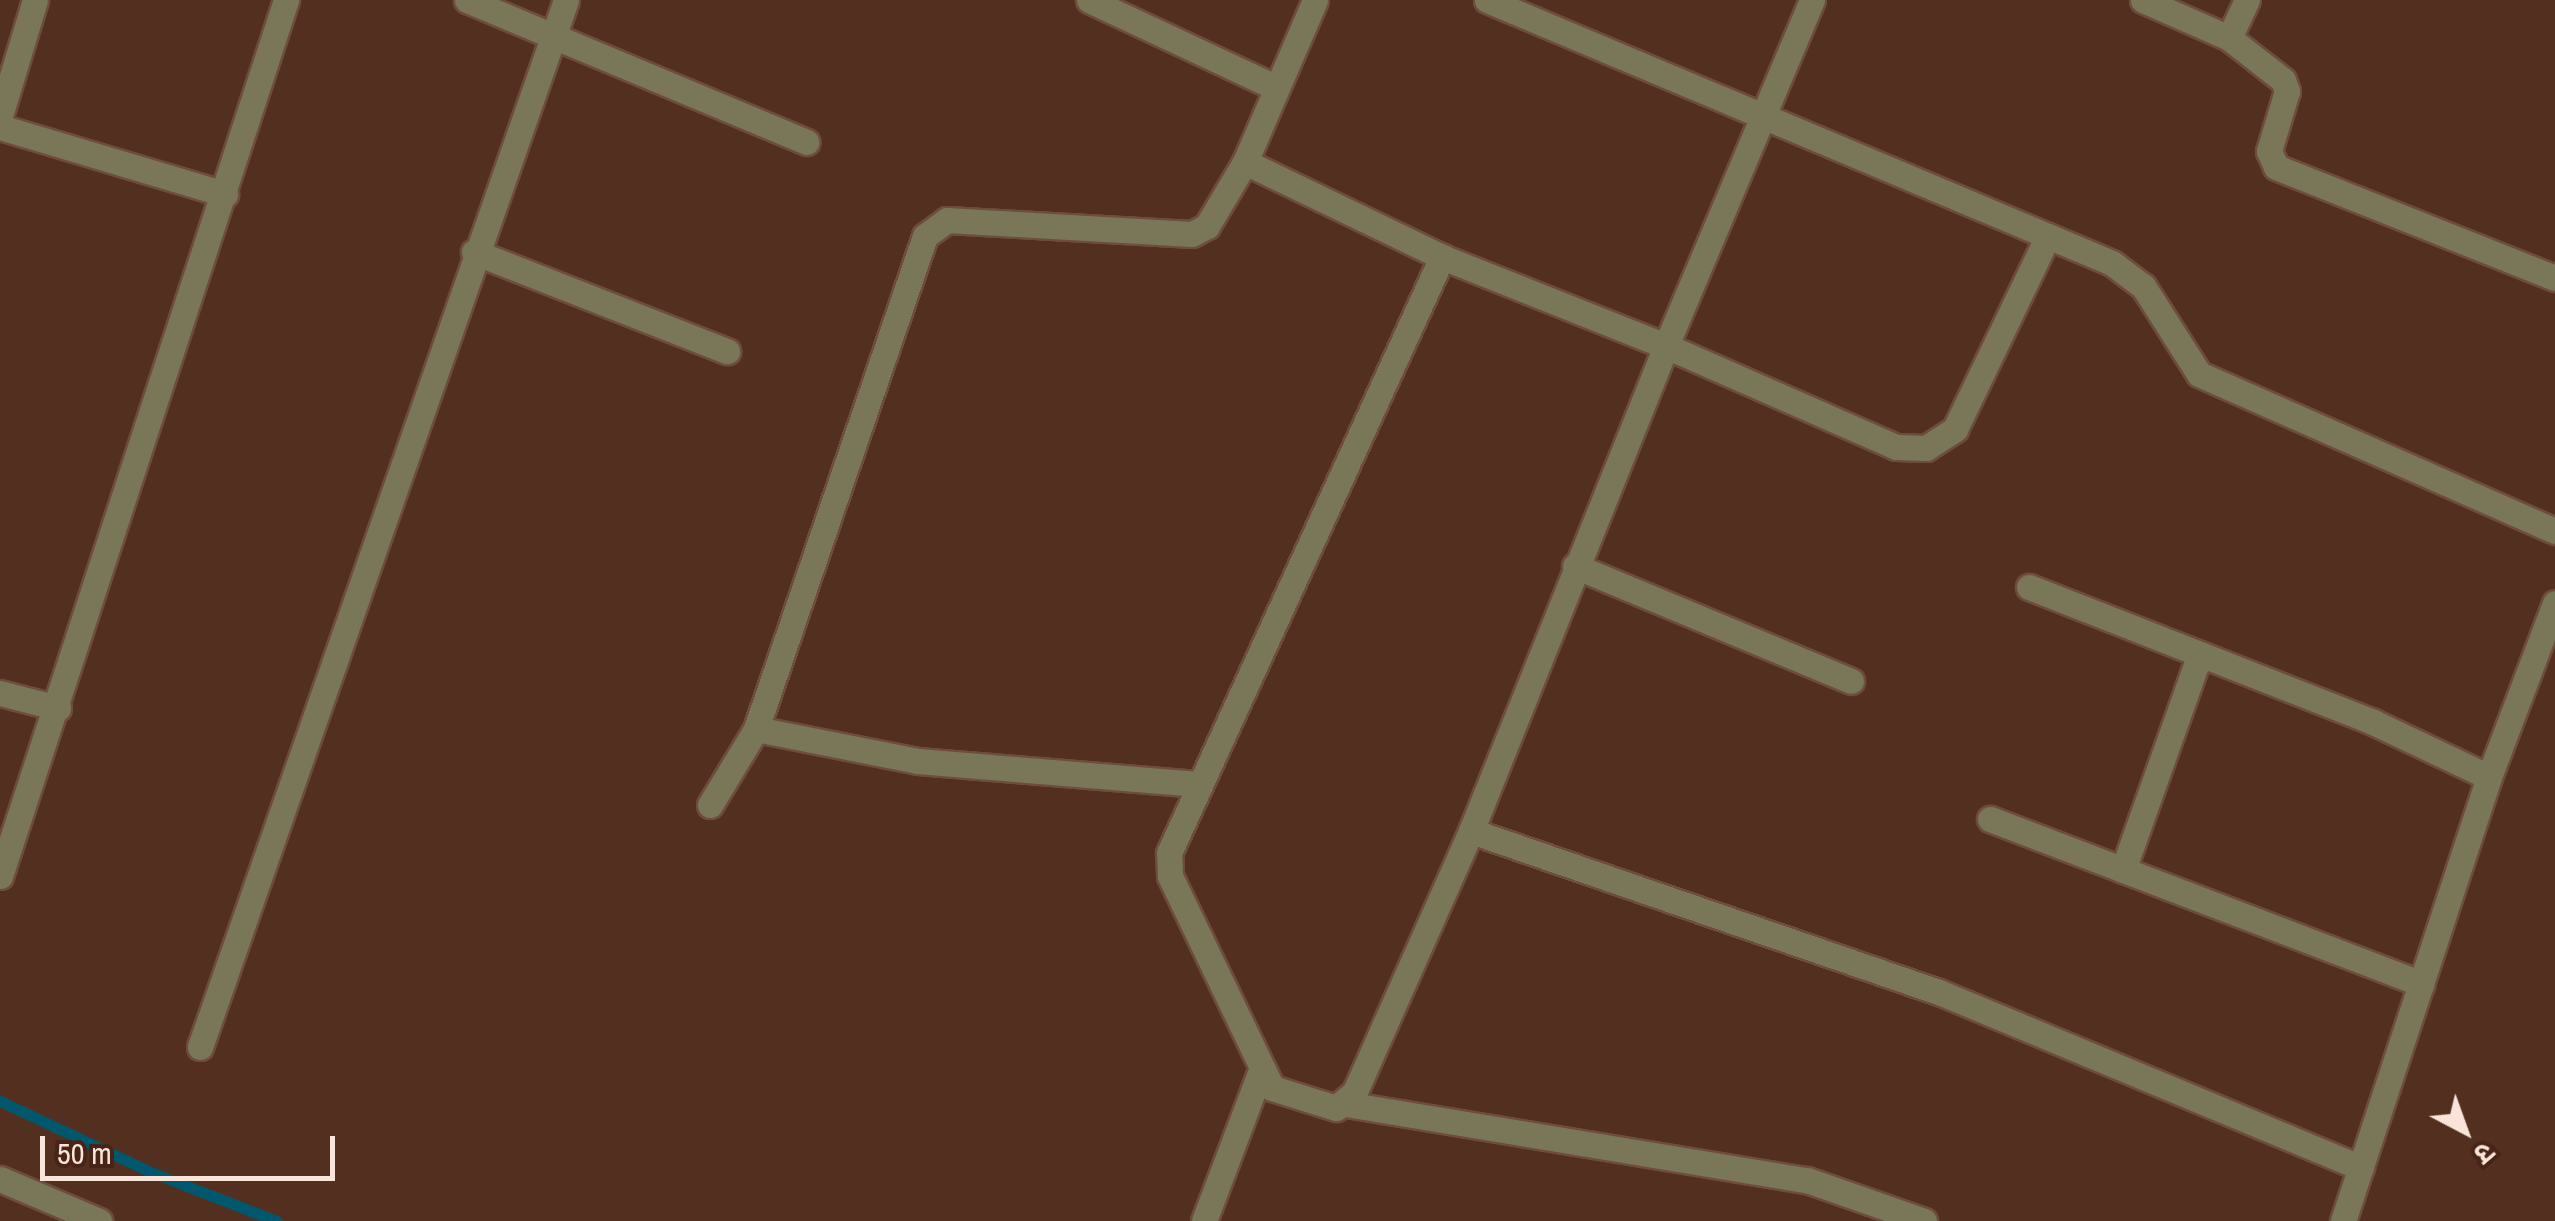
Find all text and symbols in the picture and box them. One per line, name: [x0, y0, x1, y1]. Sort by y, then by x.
north arrow: [2415, 1081, 2515, 1181]
scale bar: [45, 1116, 340, 1178]
text: 50 m: [57, 1133, 112, 1173]
text: उ: [2466, 1134, 2503, 1173]

